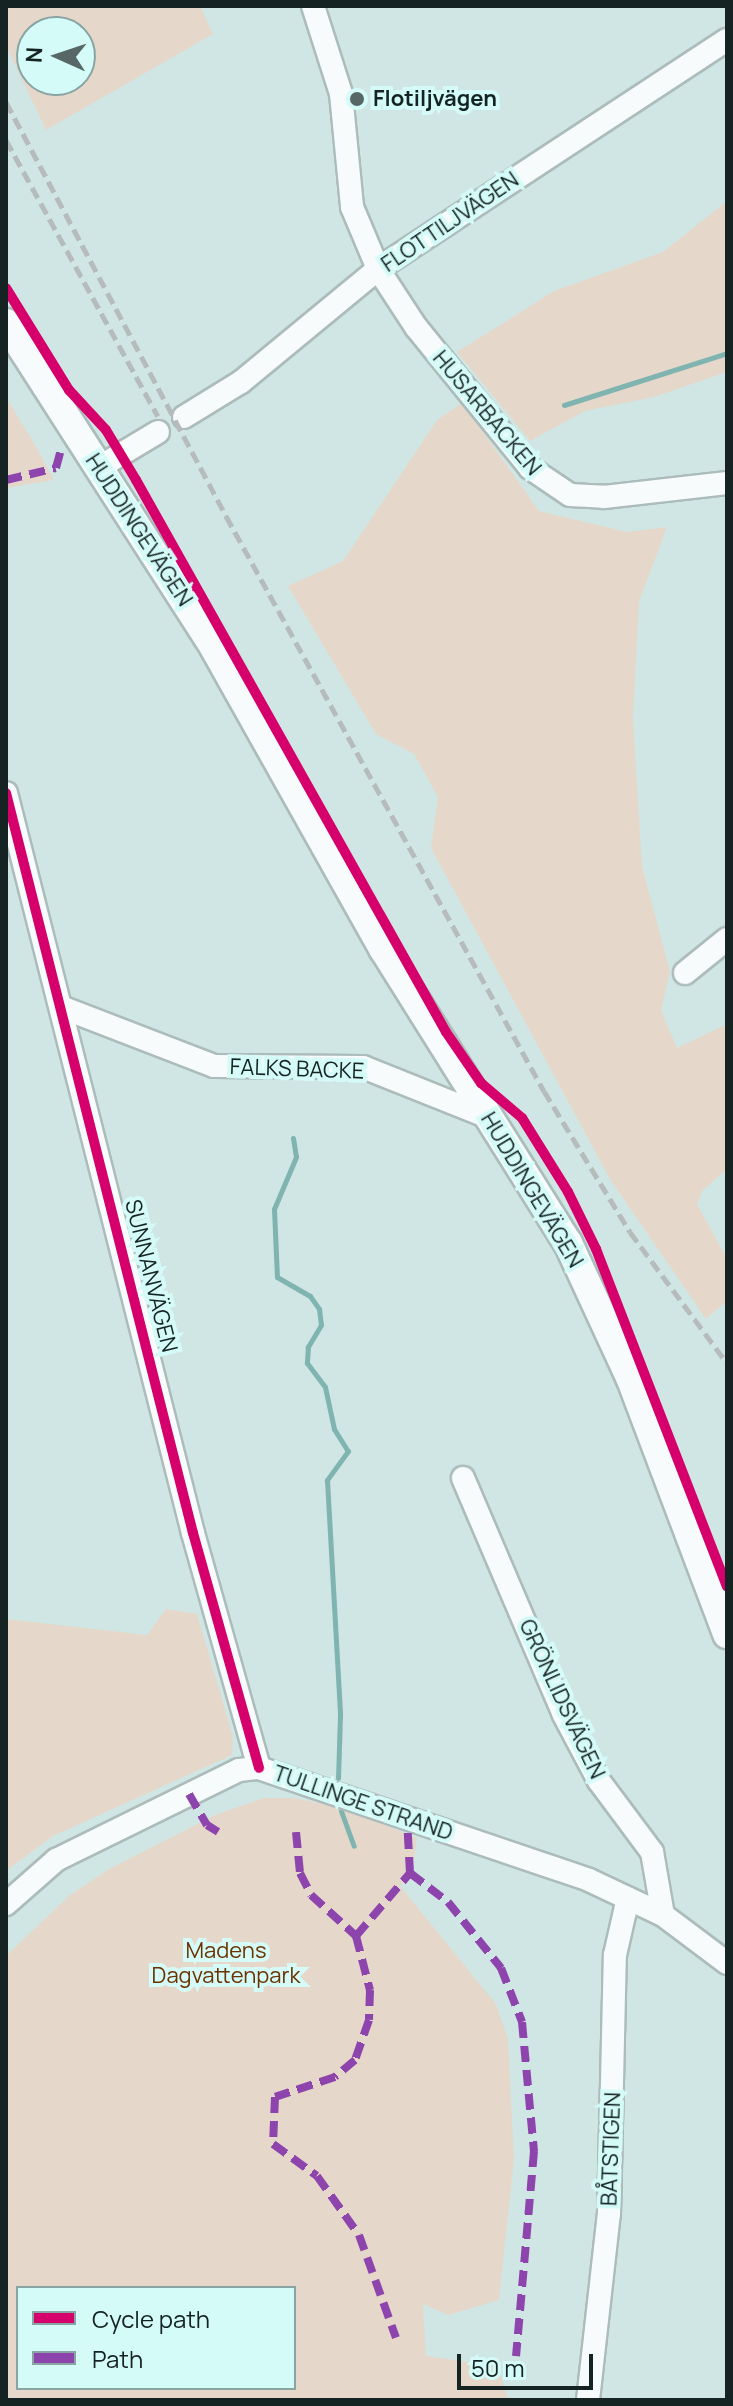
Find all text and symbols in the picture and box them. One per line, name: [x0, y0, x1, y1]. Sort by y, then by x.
north arrow: [16, 16, 96, 96]
text: N: [19, 46, 49, 64]
place label: Flotiljvägen: [373, 86, 497, 112]
marker: Flotiljvägen: [348, 90, 366, 108]
street label: FLOTTILJVÄGEN: [376, 166, 524, 278]
street label: HUSARBACKEN: [427, 345, 547, 481]
street label: HUDDINGEVÄGEN: [80, 449, 198, 611]
street label: FALKS BACKE: [229, 1053, 365, 1085]
street label: HUDDINGEVÄGEN: [475, 1107, 589, 1273]
street label: SUNNANVÄGEN: [119, 1197, 183, 1355]
street label: GRÖNLIDSVÄGEN: [513, 1615, 611, 1783]
street label: TULLINGE STRAND: [270, 1760, 456, 1846]
park label: Madens Dagvattenpark: [152, 1937, 300, 1988]
street label: BÅTSTIGEN: [596, 2091, 626, 2207]
legend: [16, 2286, 296, 2390]
text: Cycle path: [92, 2302, 210, 2335]
scale bar: [461, 2338, 597, 2388]
text: Path: [92, 2342, 143, 2375]
text: 50 m: [471, 2351, 525, 2384]

